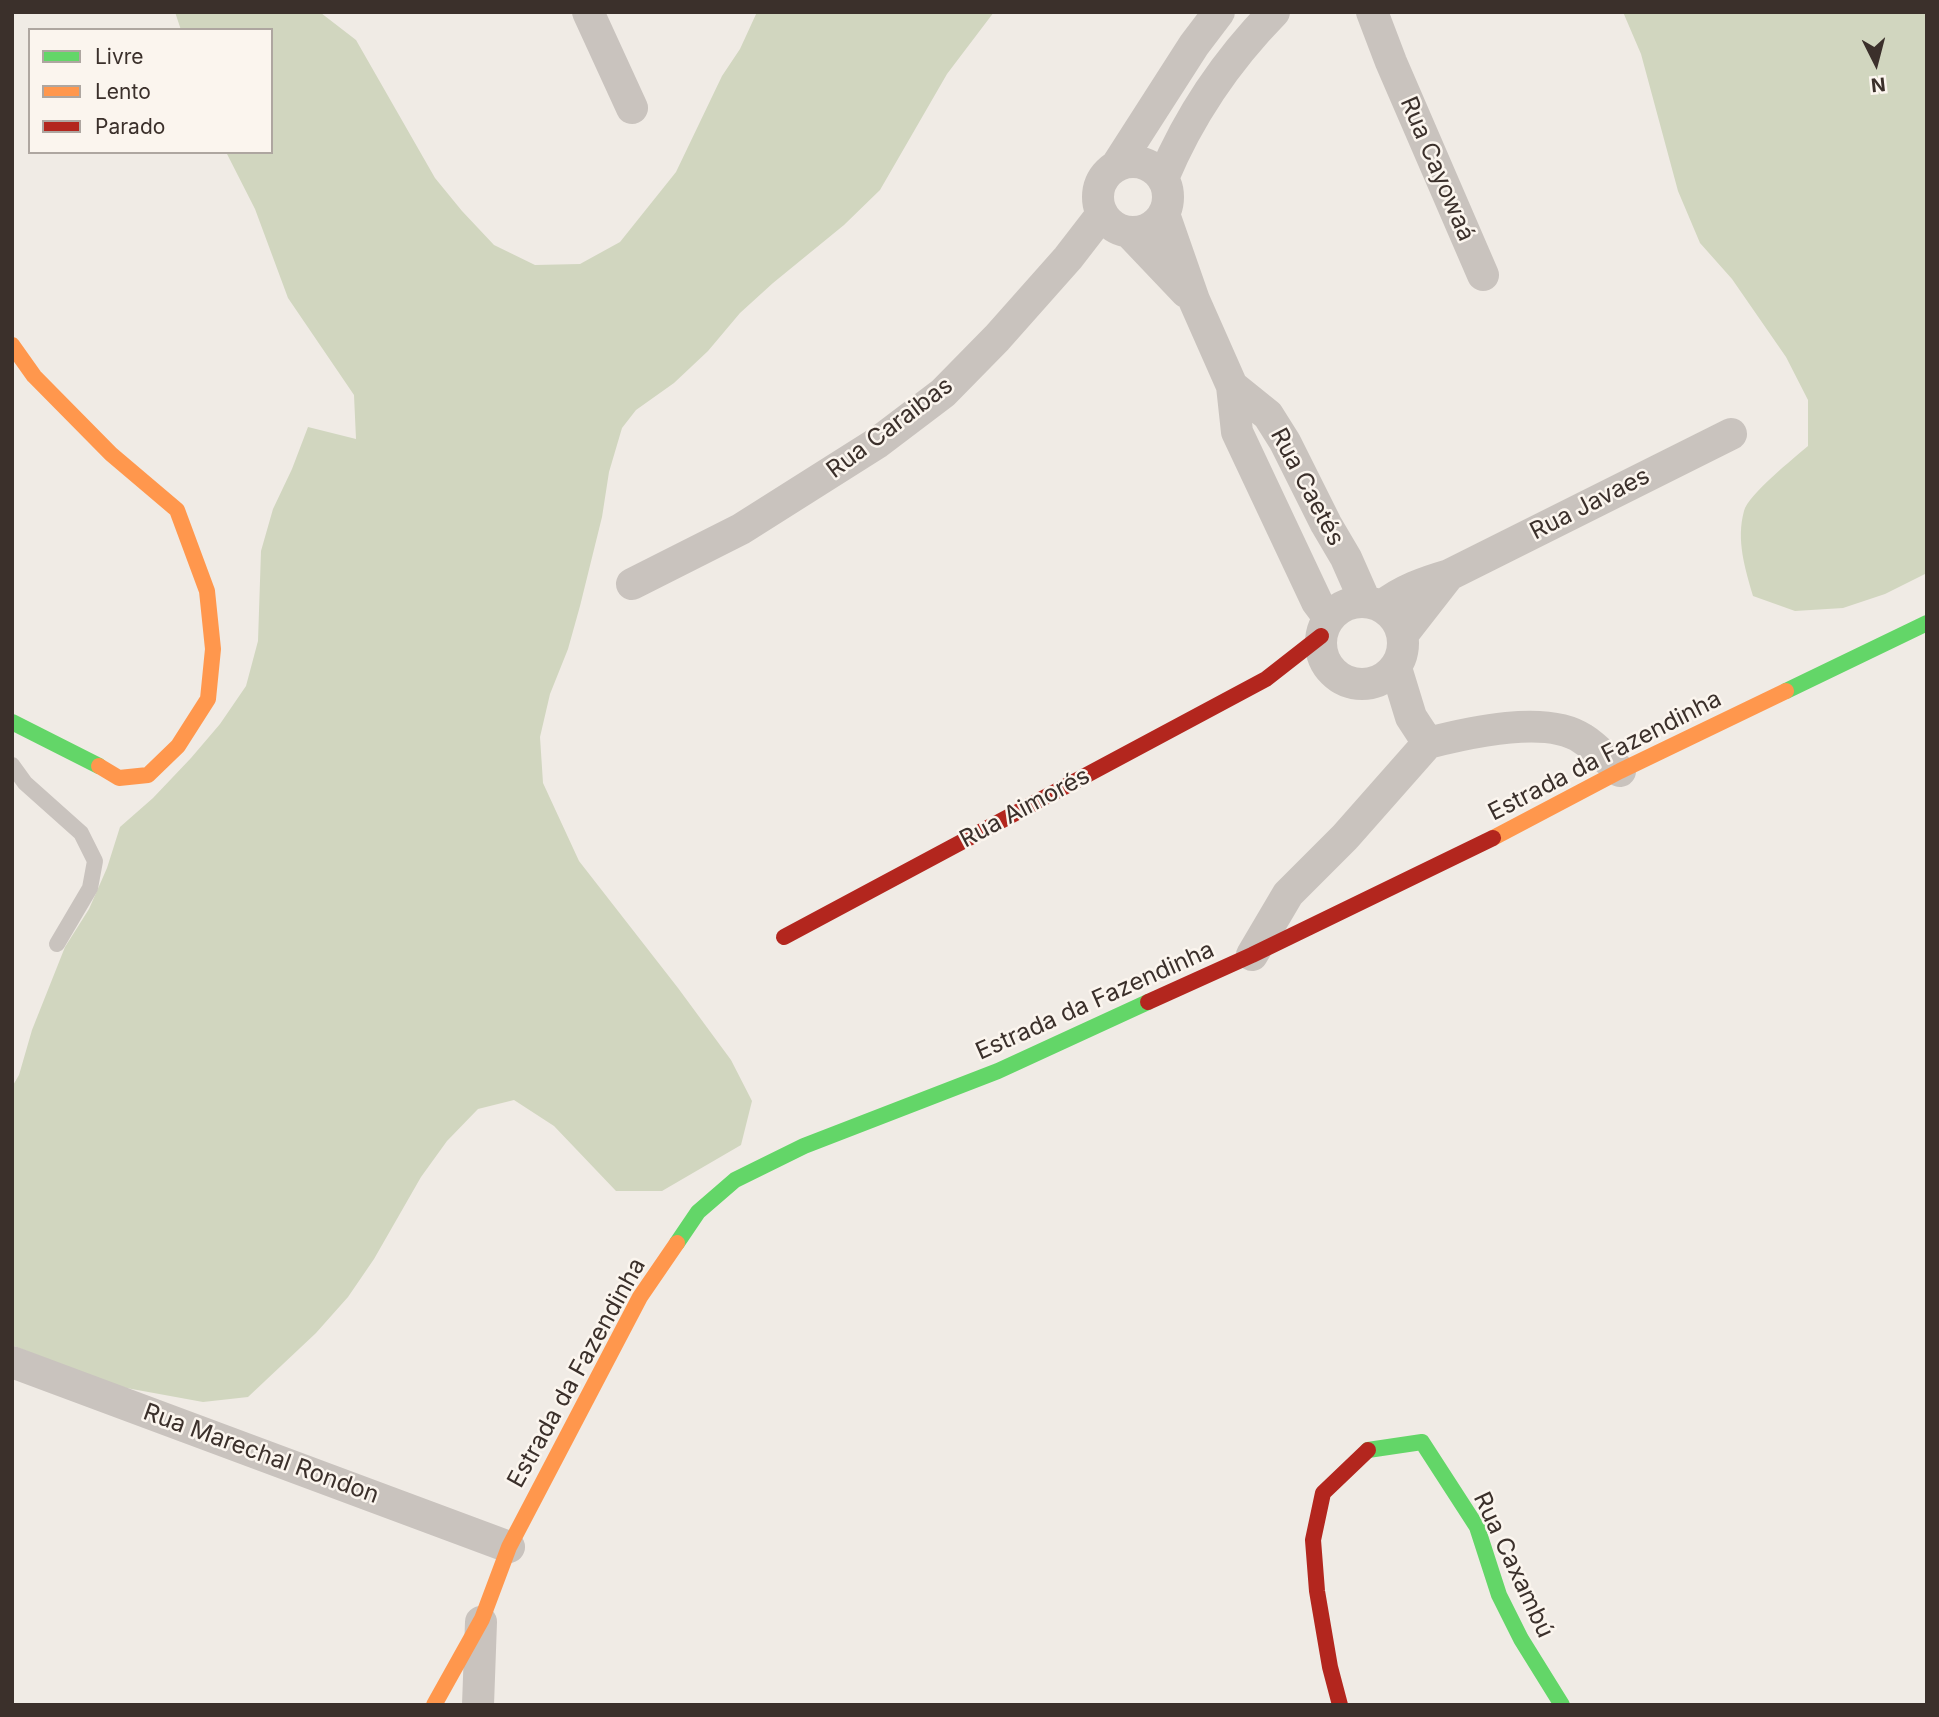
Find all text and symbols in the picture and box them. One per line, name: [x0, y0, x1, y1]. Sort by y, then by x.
legend: [28, 28, 273, 154]
north arrow: [1841, 28, 1911, 98]
text: Livre: [95, 44, 144, 69]
text: N: [1870, 72, 1887, 97]
text: Lento: [95, 79, 151, 104]
street label: Rua Cayowaá: [1394, 92, 1480, 246]
text: Parado: [95, 114, 165, 139]
street label: Rua Caraibas: [821, 371, 959, 485]
street label: Rua Caetés: [1264, 423, 1350, 551]
street label: Rua Javaes: [1525, 462, 1655, 546]
street label: Estrada da Fazendinha: [1484, 685, 1726, 827]
street label: Rua Aimorés: [955, 762, 1095, 854]
street label: Estrada da Fazendinha: [971, 935, 1219, 1067]
street label: Estrada da Fazendinha: [502, 1253, 652, 1493]
street label: Rua Marechal Rondon: [139, 1398, 383, 1510]
street label: Rua Caxambú: [1467, 1488, 1559, 1642]

